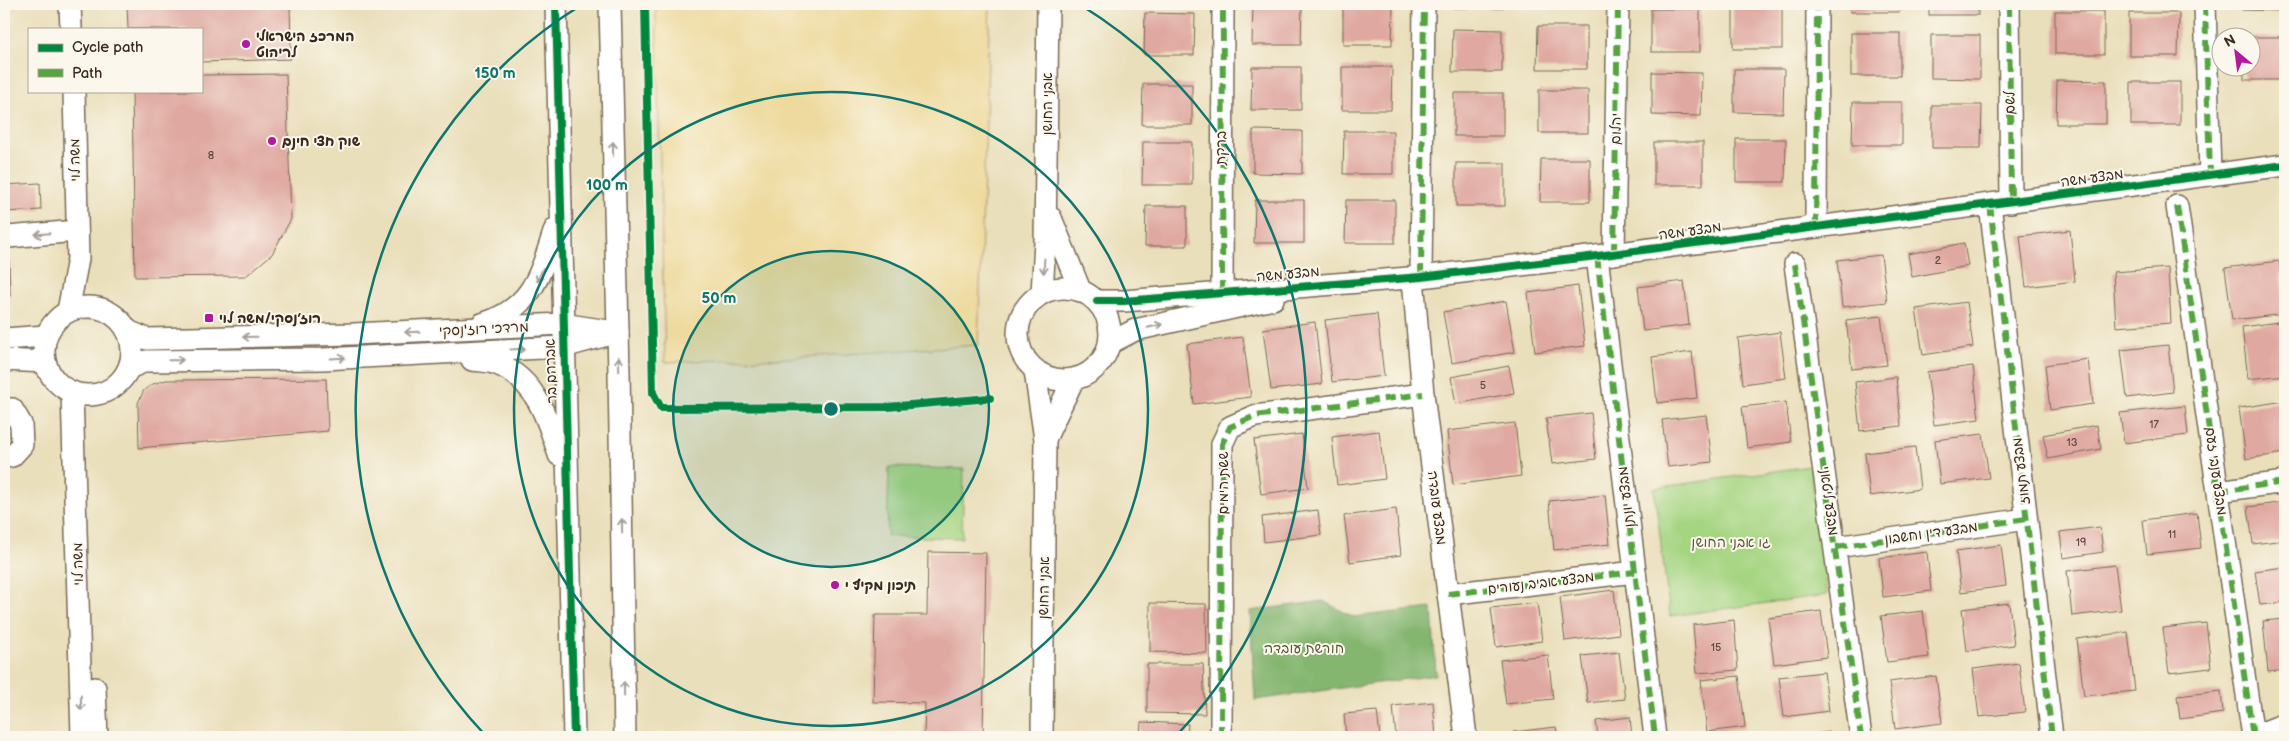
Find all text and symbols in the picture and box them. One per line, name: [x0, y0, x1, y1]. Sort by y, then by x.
legend: [28, 28, 202, 92]
place label: המרכז הישראלי לריהוט: [256, 28, 354, 61]
north arrow: [2212, 28, 2262, 78]
text: N: [2221, 31, 2239, 51]
text: Cycle path: [72, 38, 143, 57]
marker: המרכז הישראלי לריהוט: [240, 38, 252, 50]
text: Path: [72, 64, 102, 83]
text: 150 m: [474, 64, 516, 83]
street label: אבני החושן: [1039, 72, 1056, 136]
street label: לשם: [2001, 91, 2019, 115]
street label: יהלום: [1607, 113, 1625, 145]
street label: ברקת: [1212, 131, 1230, 166]
place label: שוק חצי חינם: [282, 133, 361, 150]
marker: שוק חצי חינם: [266, 135, 278, 147]
street label: משה לוי: [66, 138, 84, 182]
one-way arrow: [609, 141, 618, 157]
house number: 8: [208, 149, 214, 162]
street label: מבצע משה: [2059, 165, 2125, 191]
text: 100 m: [586, 176, 628, 195]
street label: מבצע משה: [1657, 218, 1723, 244]
one-way arrow: [35, 229, 51, 239]
house number: 2: [1935, 254, 1942, 267]
one-way arrow: [1039, 257, 1048, 273]
street label: מבצע משה: [1256, 263, 1320, 285]
one-way arrow: [534, 267, 544, 282]
text: 50 m: [702, 289, 737, 308]
place label: רוז׳נסקי/משה לוי: [219, 310, 321, 327]
marker: רוז׳נסקי/משה לוי: [203, 312, 215, 324]
street label: מרדכי רוז'נסקי: [439, 318, 529, 340]
one-way arrow: [1146, 321, 1162, 330]
one-way arrow: [405, 327, 421, 337]
one-way arrow: [242, 332, 258, 341]
street label: אברהם בר: [541, 338, 561, 404]
one-way arrow: [510, 344, 526, 353]
one-way arrow: [330, 353, 346, 362]
one-way arrow: [168, 356, 184, 365]
one-way arrow: [614, 356, 624, 372]
house number: 5: [1480, 379, 1486, 392]
centre of rings: [822, 400, 840, 418]
house number: 17: [2149, 418, 2159, 431]
street label: מבצע ענבי זעם: [2201, 426, 2231, 516]
street label: מבצע תמוז: [2008, 436, 2034, 506]
house number: 13: [2066, 436, 2078, 449]
street label: ששת הימים: [1215, 452, 1232, 514]
street label: מבצע יונתן: [1614, 465, 1638, 529]
street label: מבצע ליטאני: [1816, 465, 1842, 537]
street label: מבצע עובדה: [1424, 470, 1450, 546]
one-way arrow: [617, 518, 626, 534]
street label: מבצע דין וחשבון: [1883, 518, 1979, 548]
house number: 11: [2168, 528, 2176, 541]
park label: גו אבני החושן: [1691, 534, 1771, 551]
house number: 19: [2076, 536, 2086, 549]
street label: משה לוי: [69, 542, 87, 586]
street label: אבני החושן: [1035, 556, 1053, 620]
street label: מבצע אביב נעורים: [1487, 568, 1595, 598]
place label: תיכון מקיף י: [845, 577, 916, 594]
marker: תיכון מקיף י: [829, 579, 841, 591]
park label: חורשת עובדה: [1264, 640, 1344, 657]
house number: 15: [1711, 641, 1721, 654]
one-way arrow: [620, 681, 629, 697]
one-way arrow: [76, 694, 86, 710]

